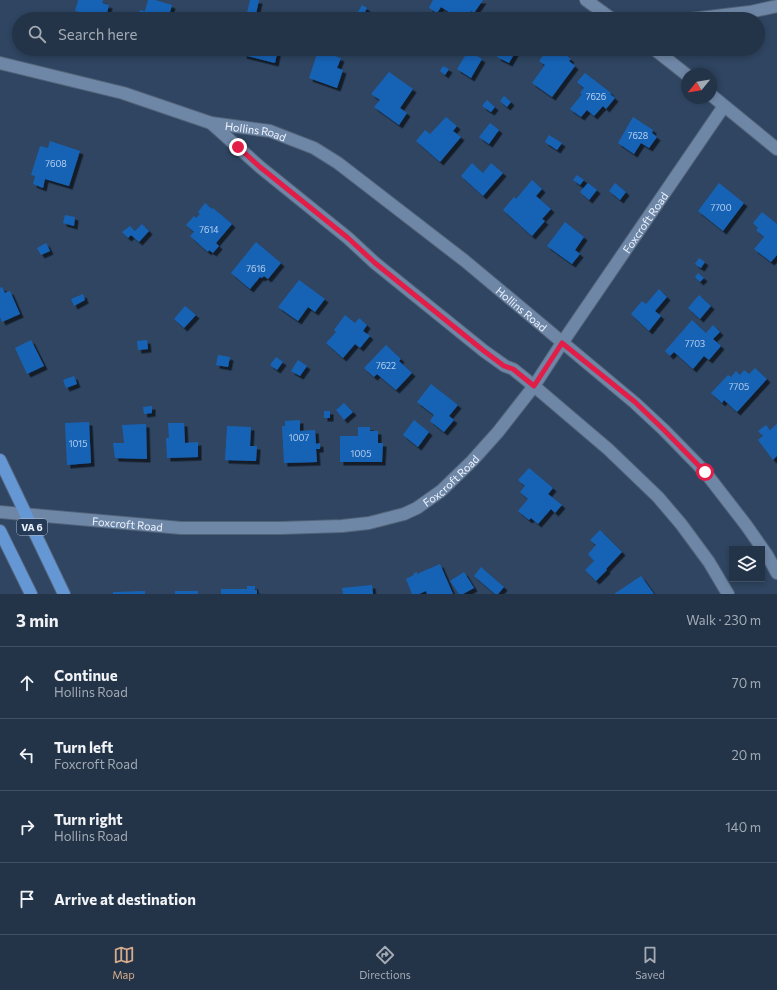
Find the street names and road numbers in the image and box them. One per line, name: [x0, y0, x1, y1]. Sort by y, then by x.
street label: Hollins Road: [224, 118, 288, 143]
street label: Foxcroft Road: [619, 189, 670, 255]
street label: Hollins Road: [494, 283, 550, 333]
street label: Foxcroft Road: [420, 452, 481, 509]
street label: Foxcroft Road: [92, 514, 163, 533]
road number: VA 6: [17, 519, 47, 535]

